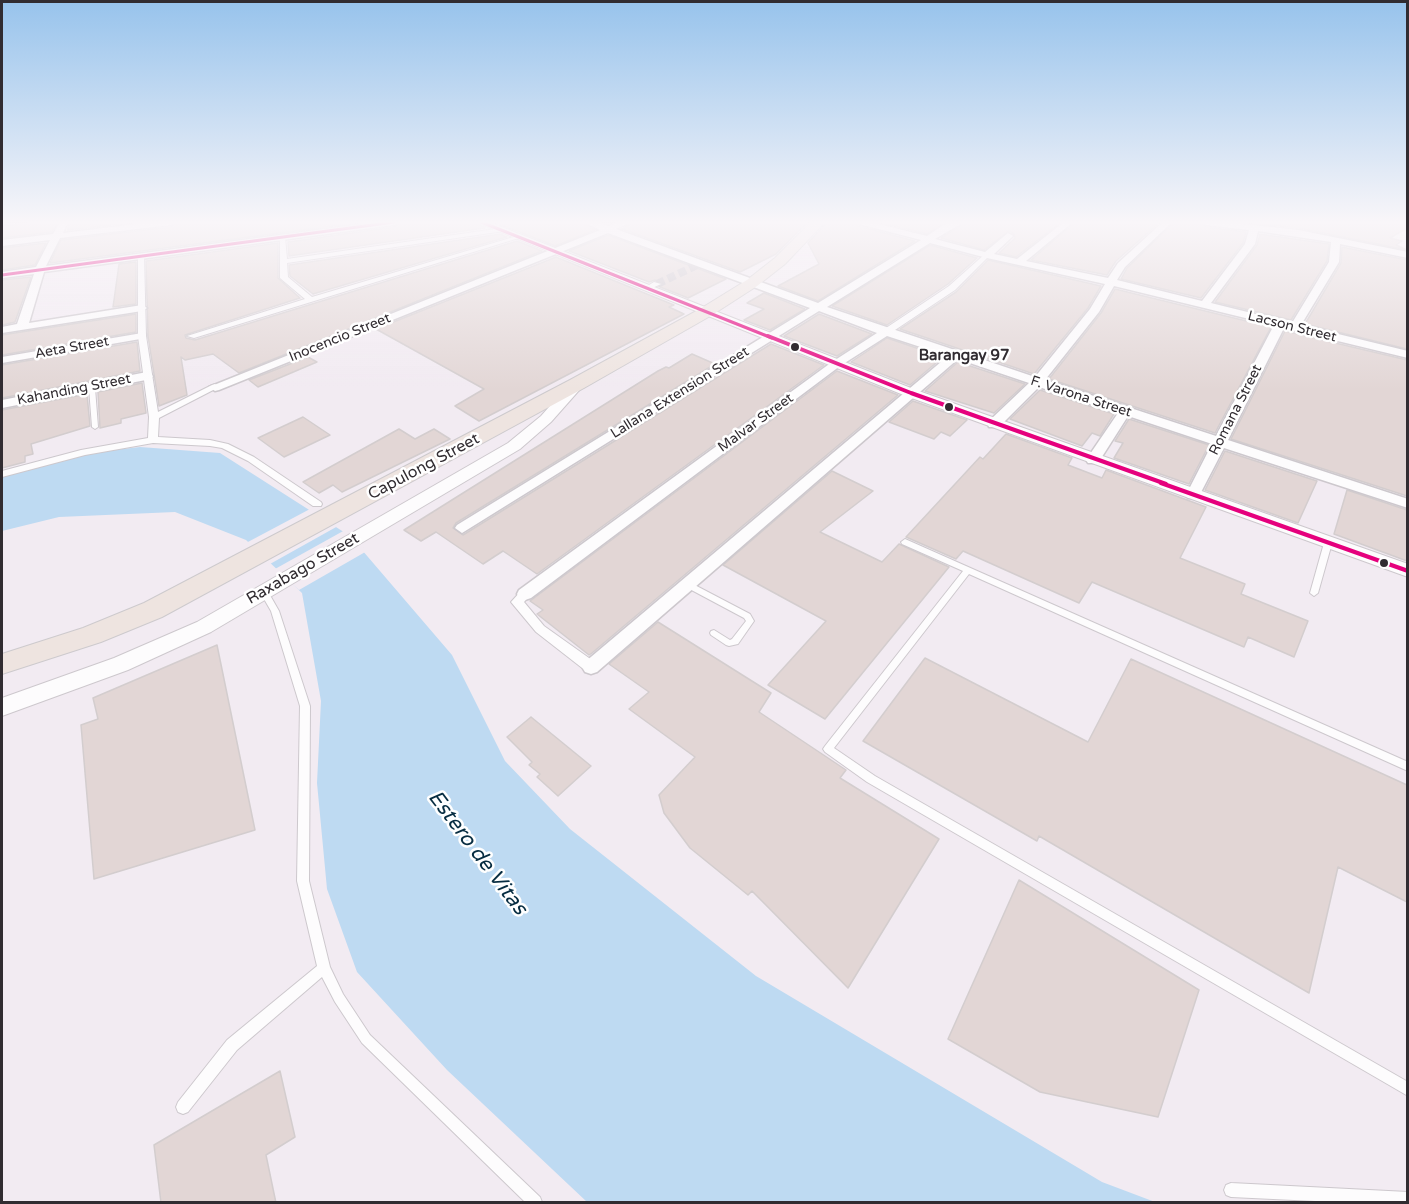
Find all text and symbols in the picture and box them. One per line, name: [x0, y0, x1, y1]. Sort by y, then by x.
street label: Lacson Street: [1246, 308, 1338, 346]
street label: Inocencio Street: [287, 310, 393, 366]
street label: Aeta Street: [34, 333, 110, 363]
unlabelled marker: [789, 341, 801, 353]
street label: Lallana Extension Street: [608, 344, 752, 442]
district label: Barangay 97: [919, 347, 1009, 365]
street label: Romana Street: [1206, 362, 1266, 458]
street label: Kahanding Street: [16, 371, 132, 409]
street label: F. Varona Street: [1028, 373, 1134, 421]
street label: Malvar Street: [715, 390, 797, 456]
unlabelled marker: [943, 401, 955, 413]
street label: Capulong Street: [365, 430, 483, 504]
street label: Raxabago Street: [243, 529, 363, 609]
unlabelled marker: [1378, 557, 1390, 569]
water label: Estero de Vitas: [422, 786, 532, 920]

